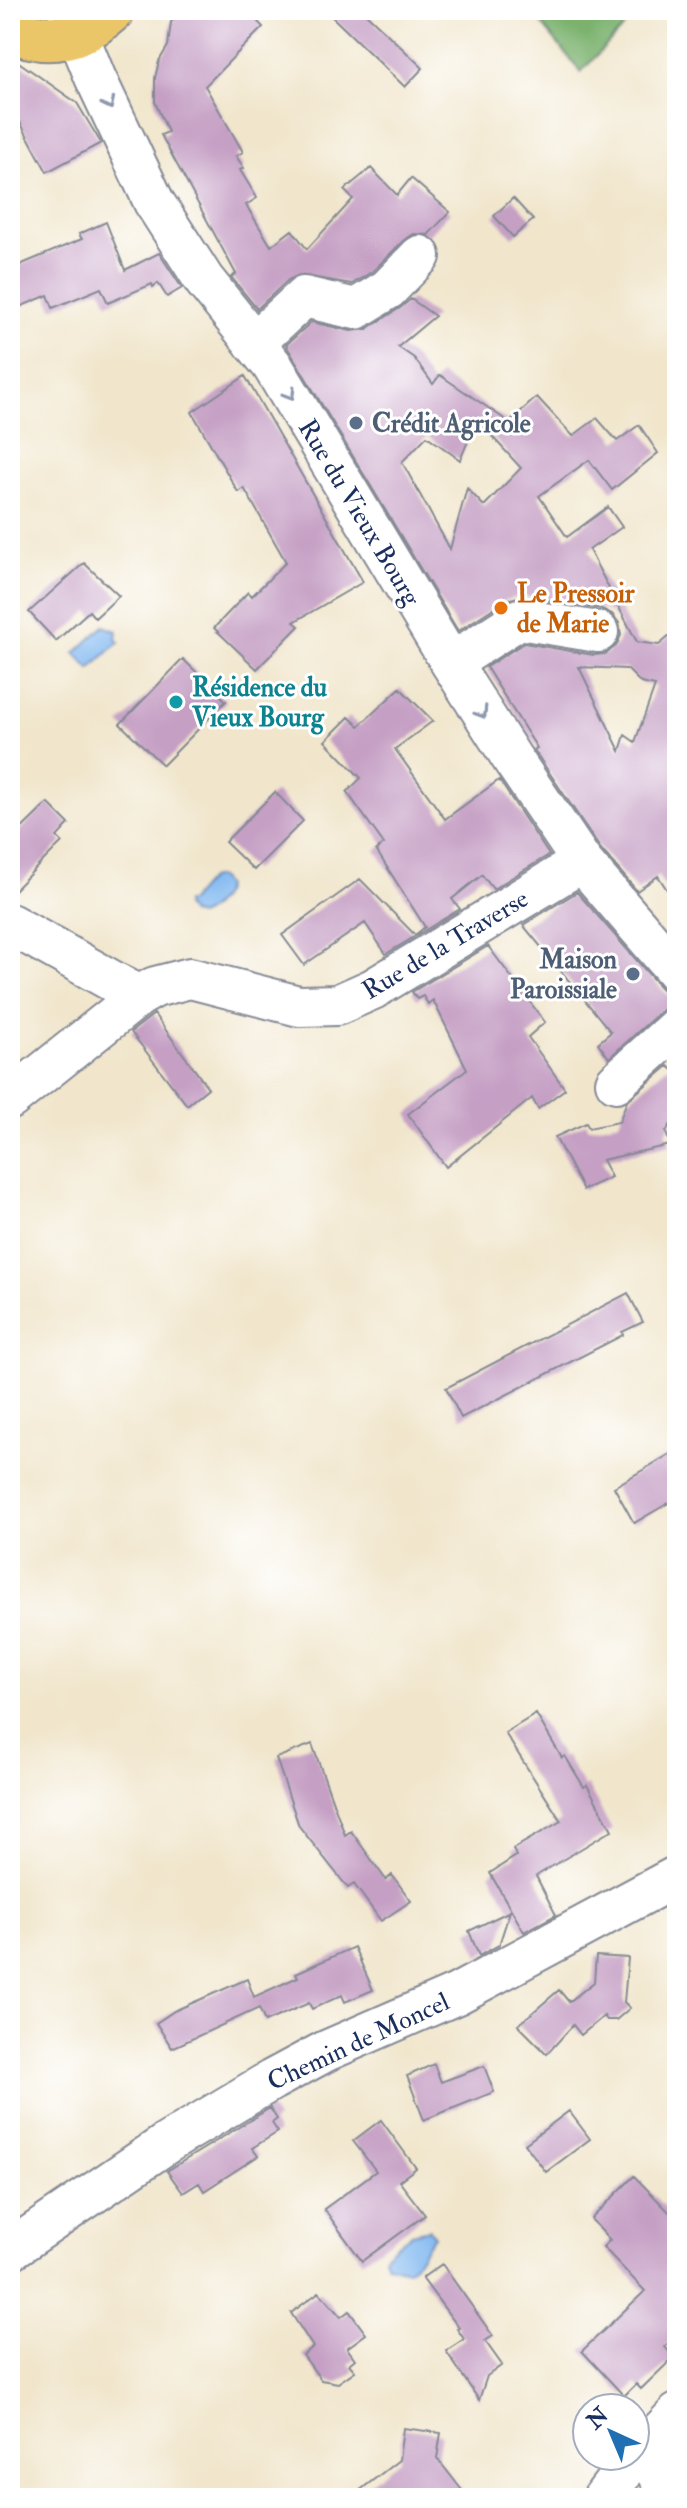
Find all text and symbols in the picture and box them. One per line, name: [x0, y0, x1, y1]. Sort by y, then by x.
one-way arrow: [99, 95, 115, 110]
one-way arrow: [280, 385, 296, 400]
place label: Crédit Agricole: [372, 408, 531, 441]
street label: Rue du Vieux Bourg: [291, 414, 428, 613]
marker: Crédit Agricole: [347, 414, 365, 432]
place label: Le Pressoir de Marie: [517, 578, 635, 640]
marker: Le Pressoir de Marie: [492, 599, 510, 617]
place label: Résidence du Vieux Bourg: [191, 672, 328, 735]
marker: Résidence du Vieux Bourg: [167, 693, 185, 711]
one-way arrow: [473, 704, 488, 718]
street label: Rue de la Traverse: [357, 883, 534, 1007]
place label: Maison Paroissiale: [510, 944, 618, 1006]
marker: Maison Paroissiale: [624, 965, 642, 983]
street label: Chemin de Moncel: [262, 1986, 455, 2098]
north arrow: [571, 2392, 651, 2472]
text: N: [580, 2401, 615, 2436]

